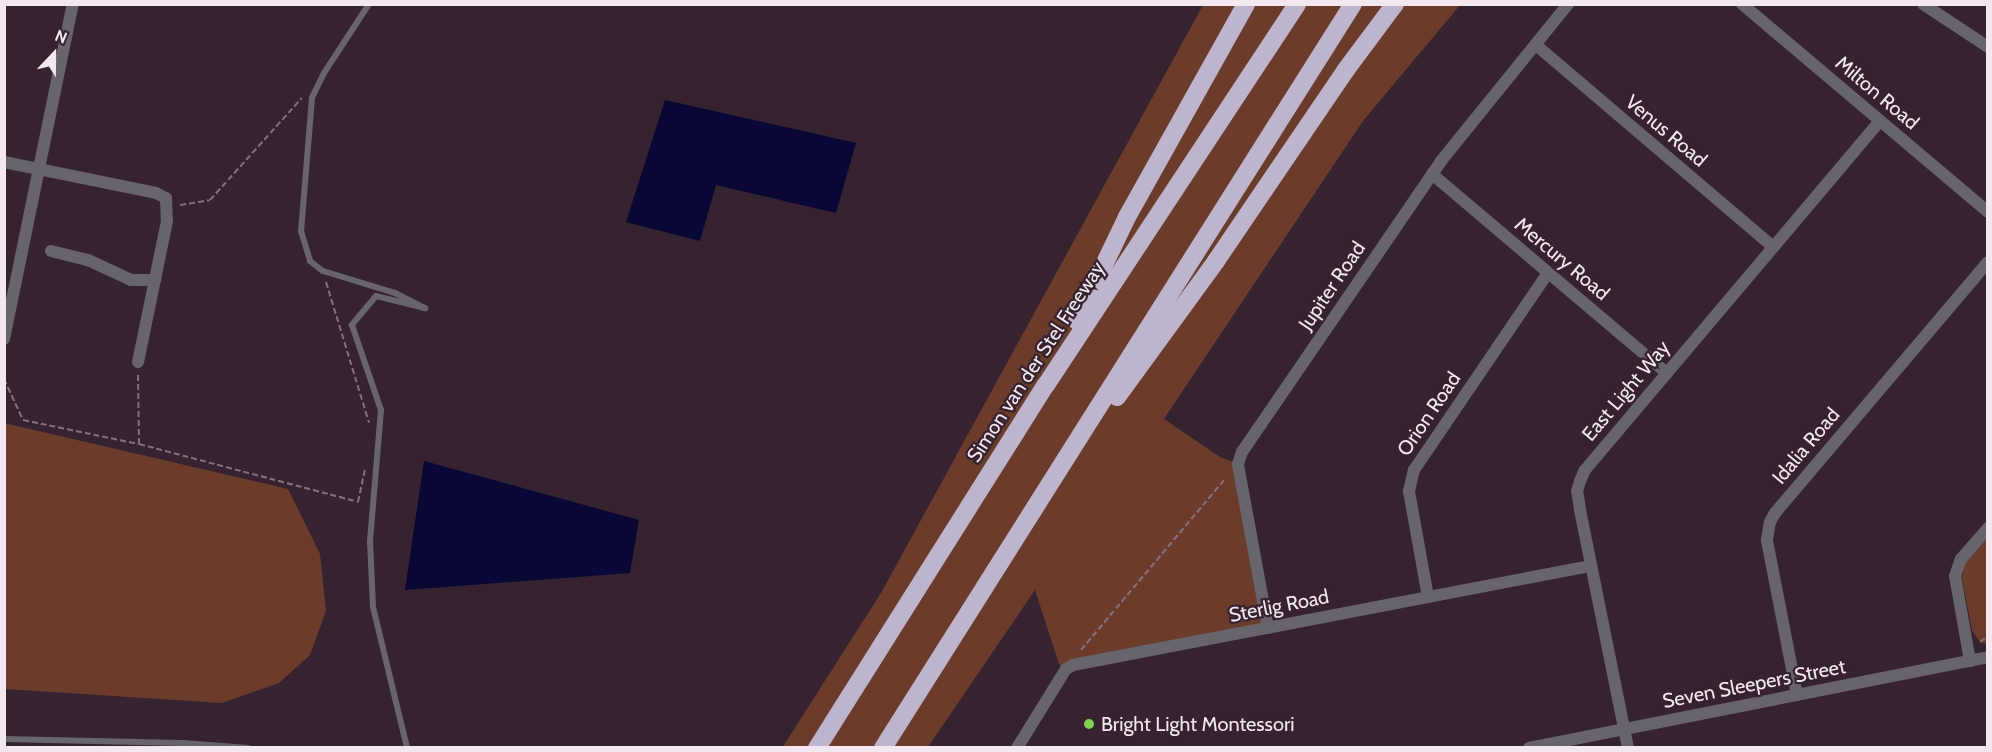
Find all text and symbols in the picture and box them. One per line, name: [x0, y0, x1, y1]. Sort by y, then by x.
north arrow: [24, 24, 84, 84]
text: N: [52, 26, 70, 48]
street label: Milton Road: [1830, 51, 1924, 135]
street label: Venus Road: [1620, 90, 1712, 172]
street label: Mercury Road: [1510, 212, 1614, 306]
street label: Jupiter Road: [1294, 237, 1370, 335]
street label: Simon van der Stel Freeway: [962, 257, 1110, 467]
street label: East Light Way: [1577, 336, 1675, 446]
street label: Orion Road: [1392, 368, 1466, 460]
street label: Idalia Road: [1767, 403, 1845, 489]
street label: Sterlig Road: [1227, 585, 1331, 627]
street label: Seven Sleepers Street: [1660, 654, 1848, 714]
place label: Bright Light Montessori: [1101, 712, 1294, 736]
marker: Bright Light Montessori: [1082, 717, 1096, 731]

